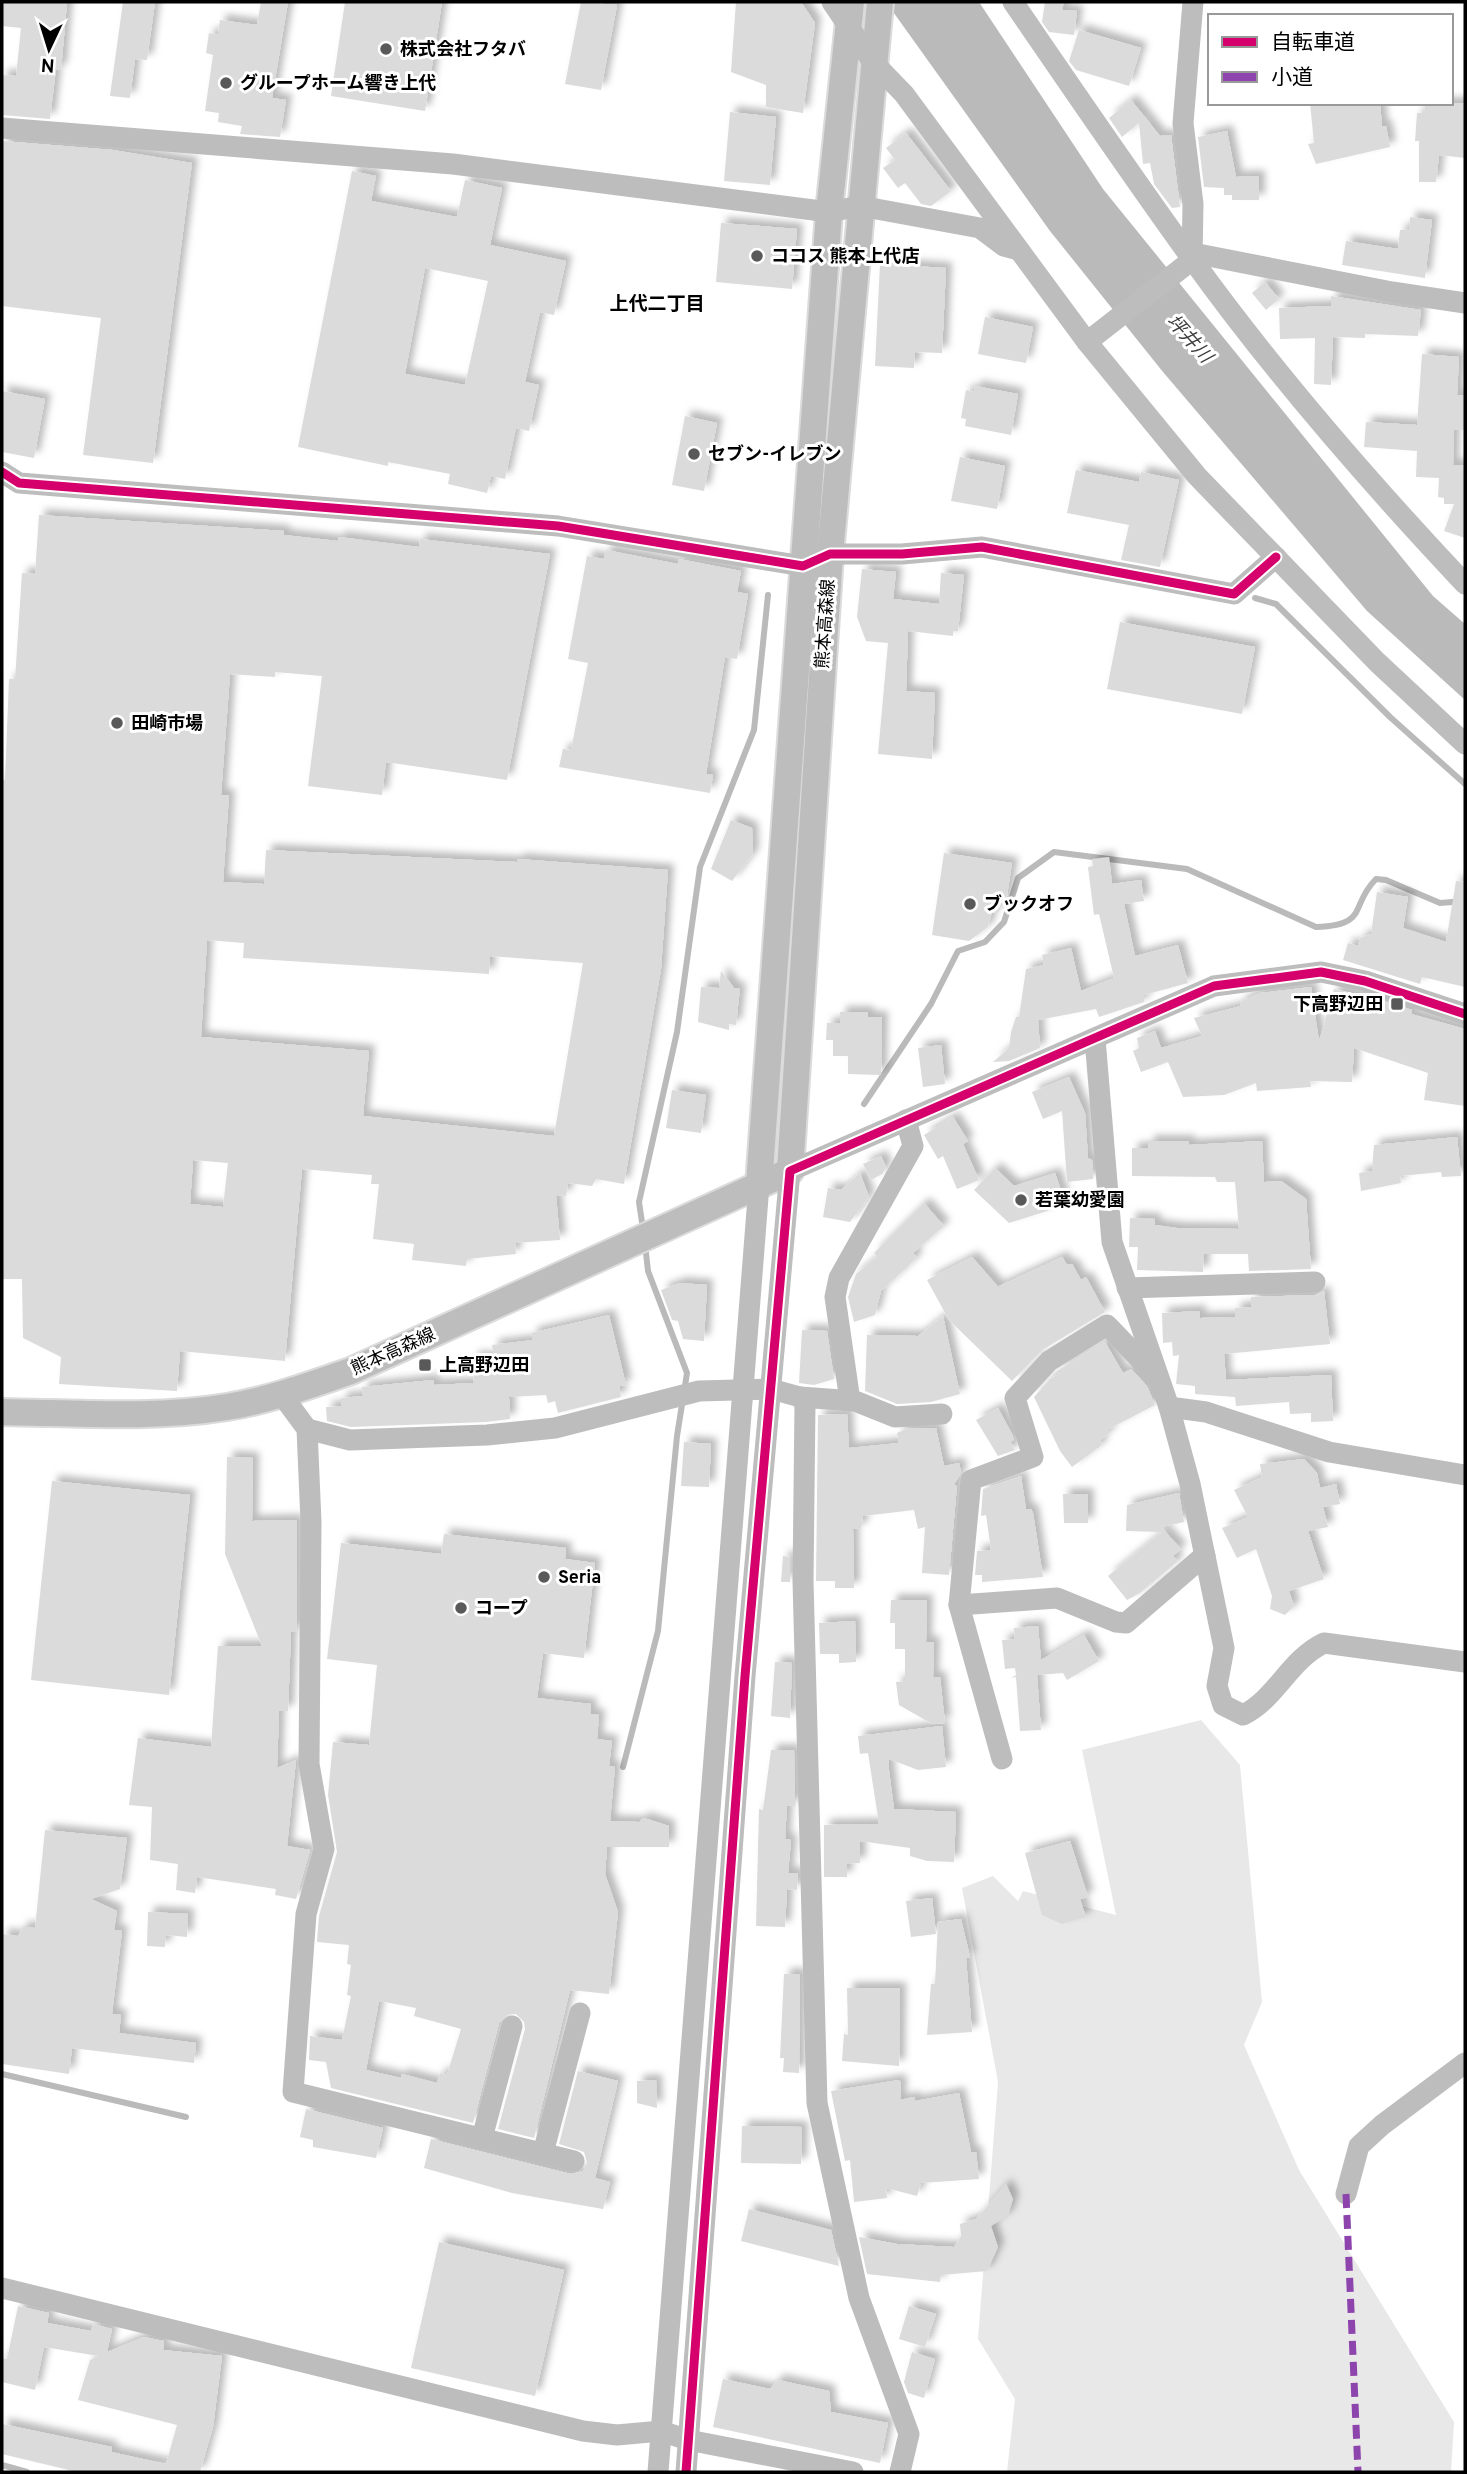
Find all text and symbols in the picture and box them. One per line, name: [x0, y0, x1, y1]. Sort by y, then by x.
north arrow: [14, 14, 84, 84]
legend: [1208, 14, 1453, 105]
text: 自転車道: [1271, 30, 1355, 57]
place label: 株式会社フタバ: [400, 39, 526, 62]
marker: 株式会社フタバ: [378, 41, 394, 57]
text: N: [40, 52, 56, 76]
text: 小道: [1271, 65, 1313, 92]
place label: グループホーム響き上代: [240, 73, 436, 96]
marker: グループホーム響き上代: [218, 75, 234, 91]
place label: ココス 熊本上代店: [771, 246, 920, 269]
marker: ココス 熊本上代店: [749, 248, 765, 264]
district label: 上代二丁目: [609, 293, 705, 317]
water label: 坪井川: [1161, 310, 1218, 370]
place label: セブン-イレブン: [708, 444, 841, 467]
marker: セブン-イレブン: [686, 446, 702, 462]
street label: 熊本高森線: [812, 578, 841, 670]
place label: 田崎市場: [131, 713, 203, 736]
marker: 田崎市場: [109, 715, 125, 731]
place label: ブックオフ: [984, 894, 1074, 917]
marker: ブックオフ: [962, 896, 978, 912]
place label: 下高野辺田: [1293, 994, 1383, 1017]
marker: 下高野辺田: [1389, 996, 1405, 1012]
place label: 若葉幼愛園: [1035, 1190, 1125, 1213]
marker: 若葉幼愛園: [1013, 1192, 1029, 1208]
street label: 熊本高森線: [348, 1324, 439, 1381]
place label: 上高野辺田: [439, 1355, 529, 1378]
marker: 上高野辺田: [417, 1357, 433, 1373]
place label: Seria: [558, 1567, 601, 1590]
marker: Seria: [536, 1569, 552, 1585]
place label: コープ: [475, 1598, 528, 1621]
marker: コープ: [453, 1600, 469, 1616]

